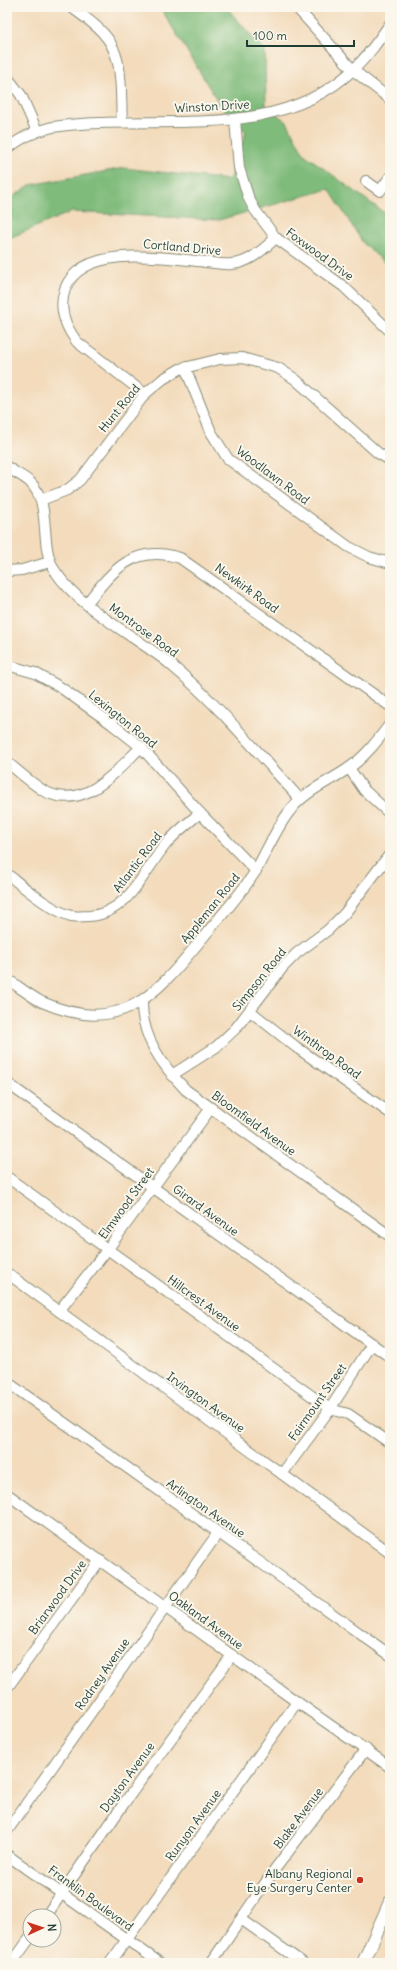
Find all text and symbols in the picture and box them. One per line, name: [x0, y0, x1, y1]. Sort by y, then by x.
scale bar: [247, 22, 354, 48]
text: 100 m: [253, 28, 287, 43]
street label: Winston Drive: [174, 97, 250, 115]
street label: Foxwood Drive: [283, 224, 357, 284]
street label: Cortland Drive: [142, 236, 222, 258]
street label: Hunt Road: [95, 381, 143, 435]
street label: Woodlawn Road: [233, 443, 313, 507]
street label: Newkirk Road: [212, 560, 282, 616]
street label: Montrose Road: [107, 600, 181, 660]
street label: Lexington Road: [86, 687, 160, 751]
street label: Atlantic Road: [109, 829, 165, 895]
street label: Appleman Road: [177, 870, 243, 946]
street label: Simpson Road: [229, 944, 289, 1014]
street label: Winthrop Road: [290, 1022, 364, 1082]
street label: Bloomfield Avenue: [209, 1087, 299, 1159]
street label: Elmwood Street: [95, 1164, 157, 1242]
street label: Girard Avenue: [170, 1181, 242, 1239]
street label: Hillcrest Avenue: [165, 1272, 243, 1334]
street label: Fairmount Street: [285, 1361, 349, 1443]
street label: Irvington Avenue: [164, 1369, 248, 1435]
street label: Arlington Avenue: [164, 1475, 248, 1541]
street label: Briarwood Drive: [25, 1557, 89, 1637]
street label: Oakland Avenue: [166, 1588, 246, 1652]
street label: Rodney Avenue: [72, 1635, 132, 1713]
street label: Dayton Avenue: [97, 1739, 157, 1815]
street label: Blake Avenue: [270, 1784, 326, 1852]
street label: Runyon Avenue: [162, 1786, 224, 1864]
street label: Franklin Boulevard: [46, 1862, 136, 1934]
place label: Albany Regional Eye Surgery Center: [247, 1866, 352, 1895]
marker: Albany Regional Eye Surgery Center: [355, 1875, 365, 1885]
north arrow: [22, 1908, 62, 1948]
text: N: [45, 1923, 59, 1932]

